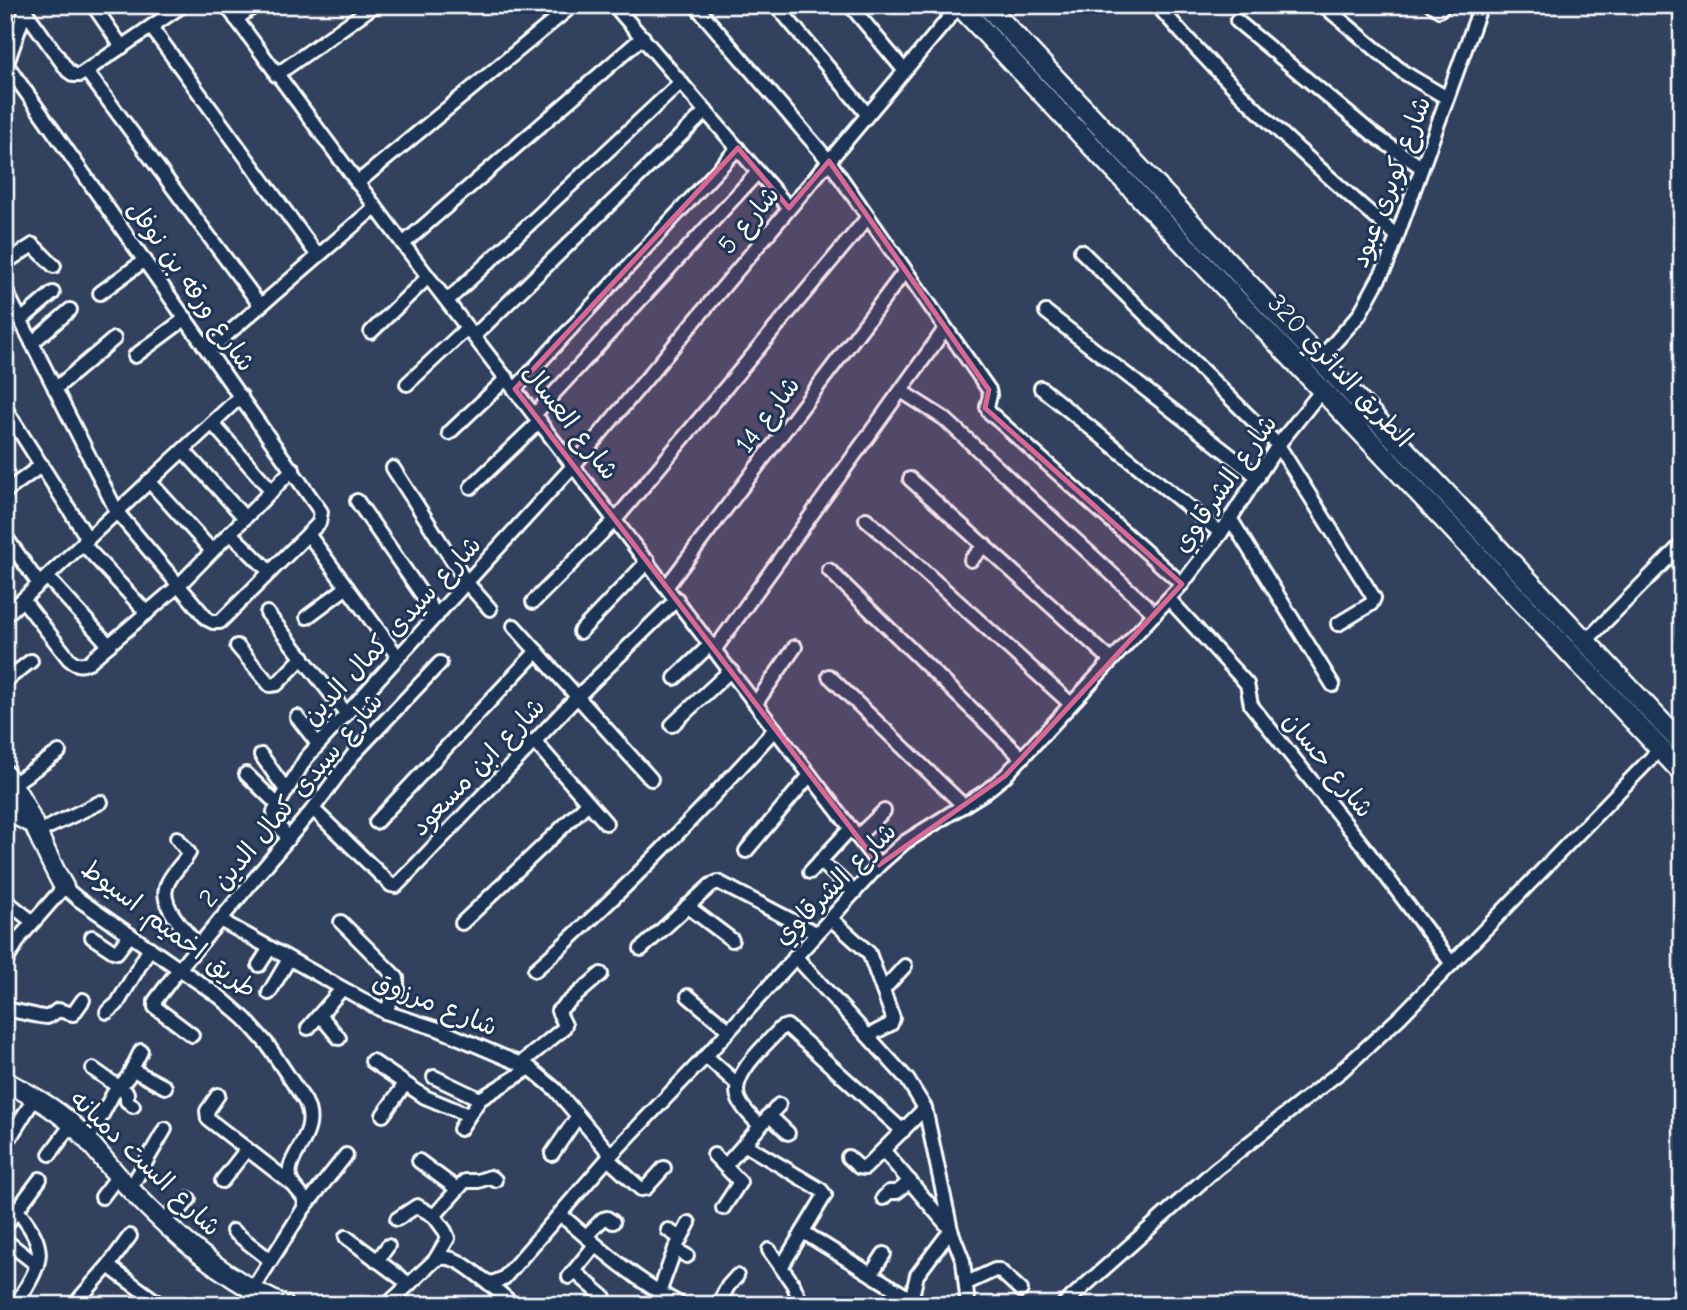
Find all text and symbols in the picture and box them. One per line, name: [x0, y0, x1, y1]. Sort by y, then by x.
street label: شارع كوبرى عبود: [1345, 92, 1439, 273]
street label: شارع 5: [712, 180, 787, 261]
street label: شارع ورقه بن نوفل: [119, 195, 261, 379]
street label: الطريق الدائري 320: [1259, 288, 1419, 456]
street label: شارع العسال: [514, 358, 624, 487]
street label: شارع 14: [730, 371, 808, 460]
street label: شارع الشرقاوي: [1167, 409, 1286, 560]
street label: شارع سيدى كمال الدين: [296, 530, 489, 733]
street label: شارع سيدى كمال الدين 2: [193, 687, 391, 915]
street label: شارع ابن مسعود: [405, 692, 553, 844]
street label: شارع حسان: [1275, 706, 1380, 825]
street label: شارع الشرقاوي: [767, 816, 905, 954]
street label: طريق اخميم, اسيوط: [73, 853, 262, 1008]
street label: شارع مرزوق: [368, 965, 502, 1044]
street label: شارع الست دميانه: [62, 1083, 227, 1244]

